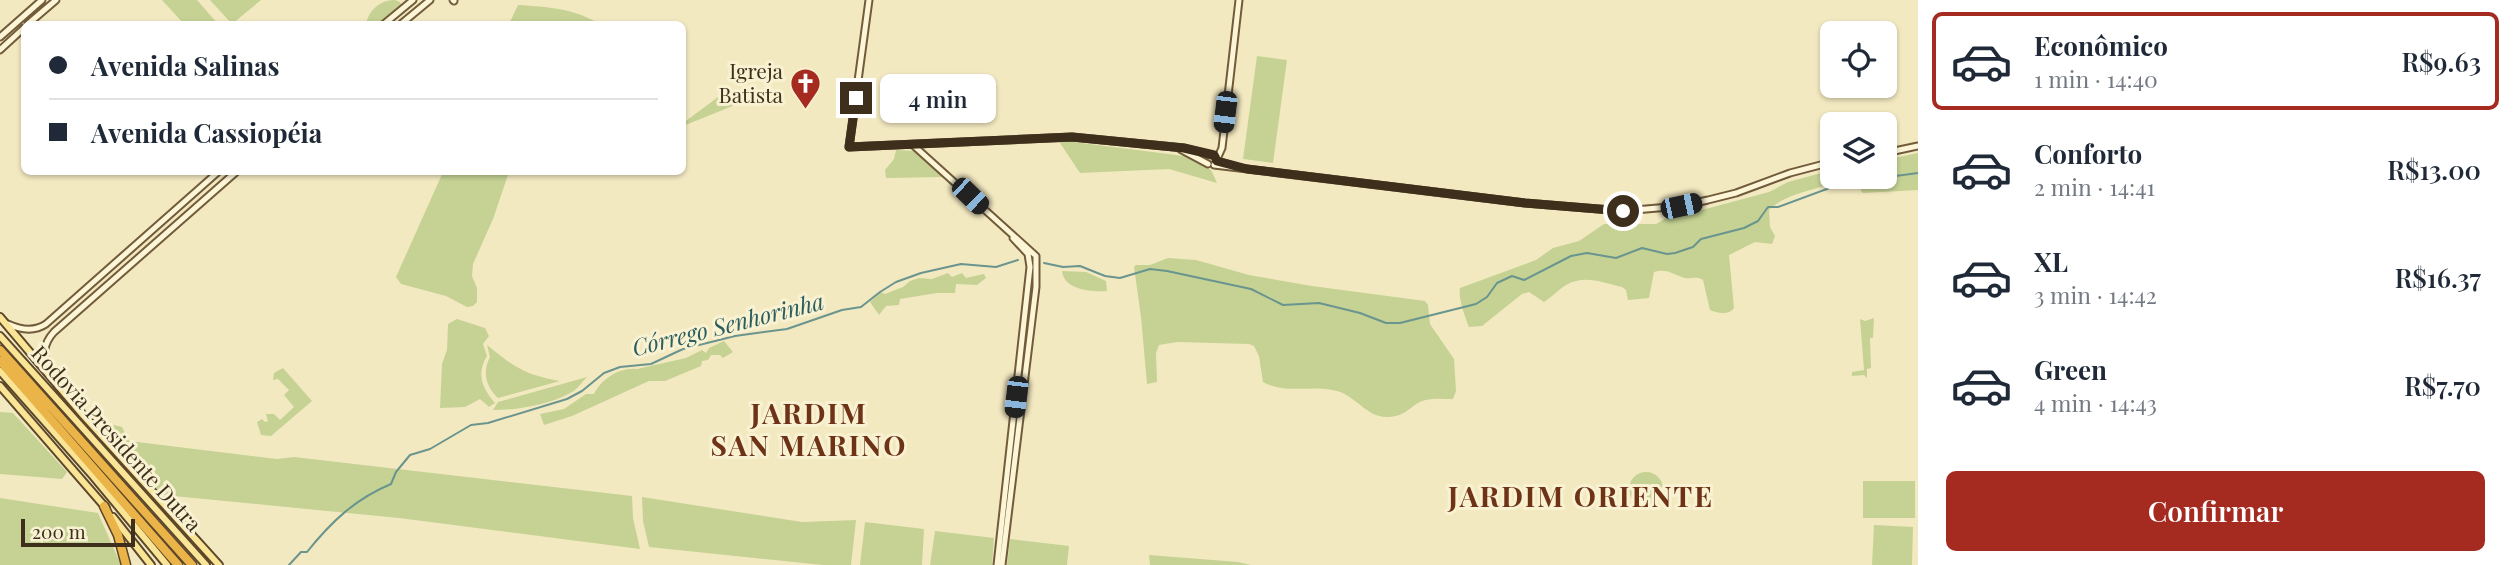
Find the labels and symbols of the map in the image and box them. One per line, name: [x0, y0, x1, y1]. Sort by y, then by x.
place label: Igreja Batista: [719, 56, 784, 108]
church icon: Igreja Batista: [789, 67, 823, 111]
callout: 4 min: [880, 74, 996, 122]
route end: [840, 82, 872, 114]
car: [1213, 90, 1238, 134]
car: [948, 174, 993, 218]
car: [1659, 191, 1704, 221]
route start: [1607, 195, 1639, 227]
water label: Córrego Senhorinha: [628, 285, 827, 362]
street label: Rodovia Presidente Dutra: [26, 339, 209, 537]
car: [1004, 375, 1029, 419]
district label: JARDIM SAN MARINO: [710, 394, 908, 463]
district label: JARDIM ORIENTE: [1447, 477, 1714, 514]
scale bar: [21, 516, 135, 548]

